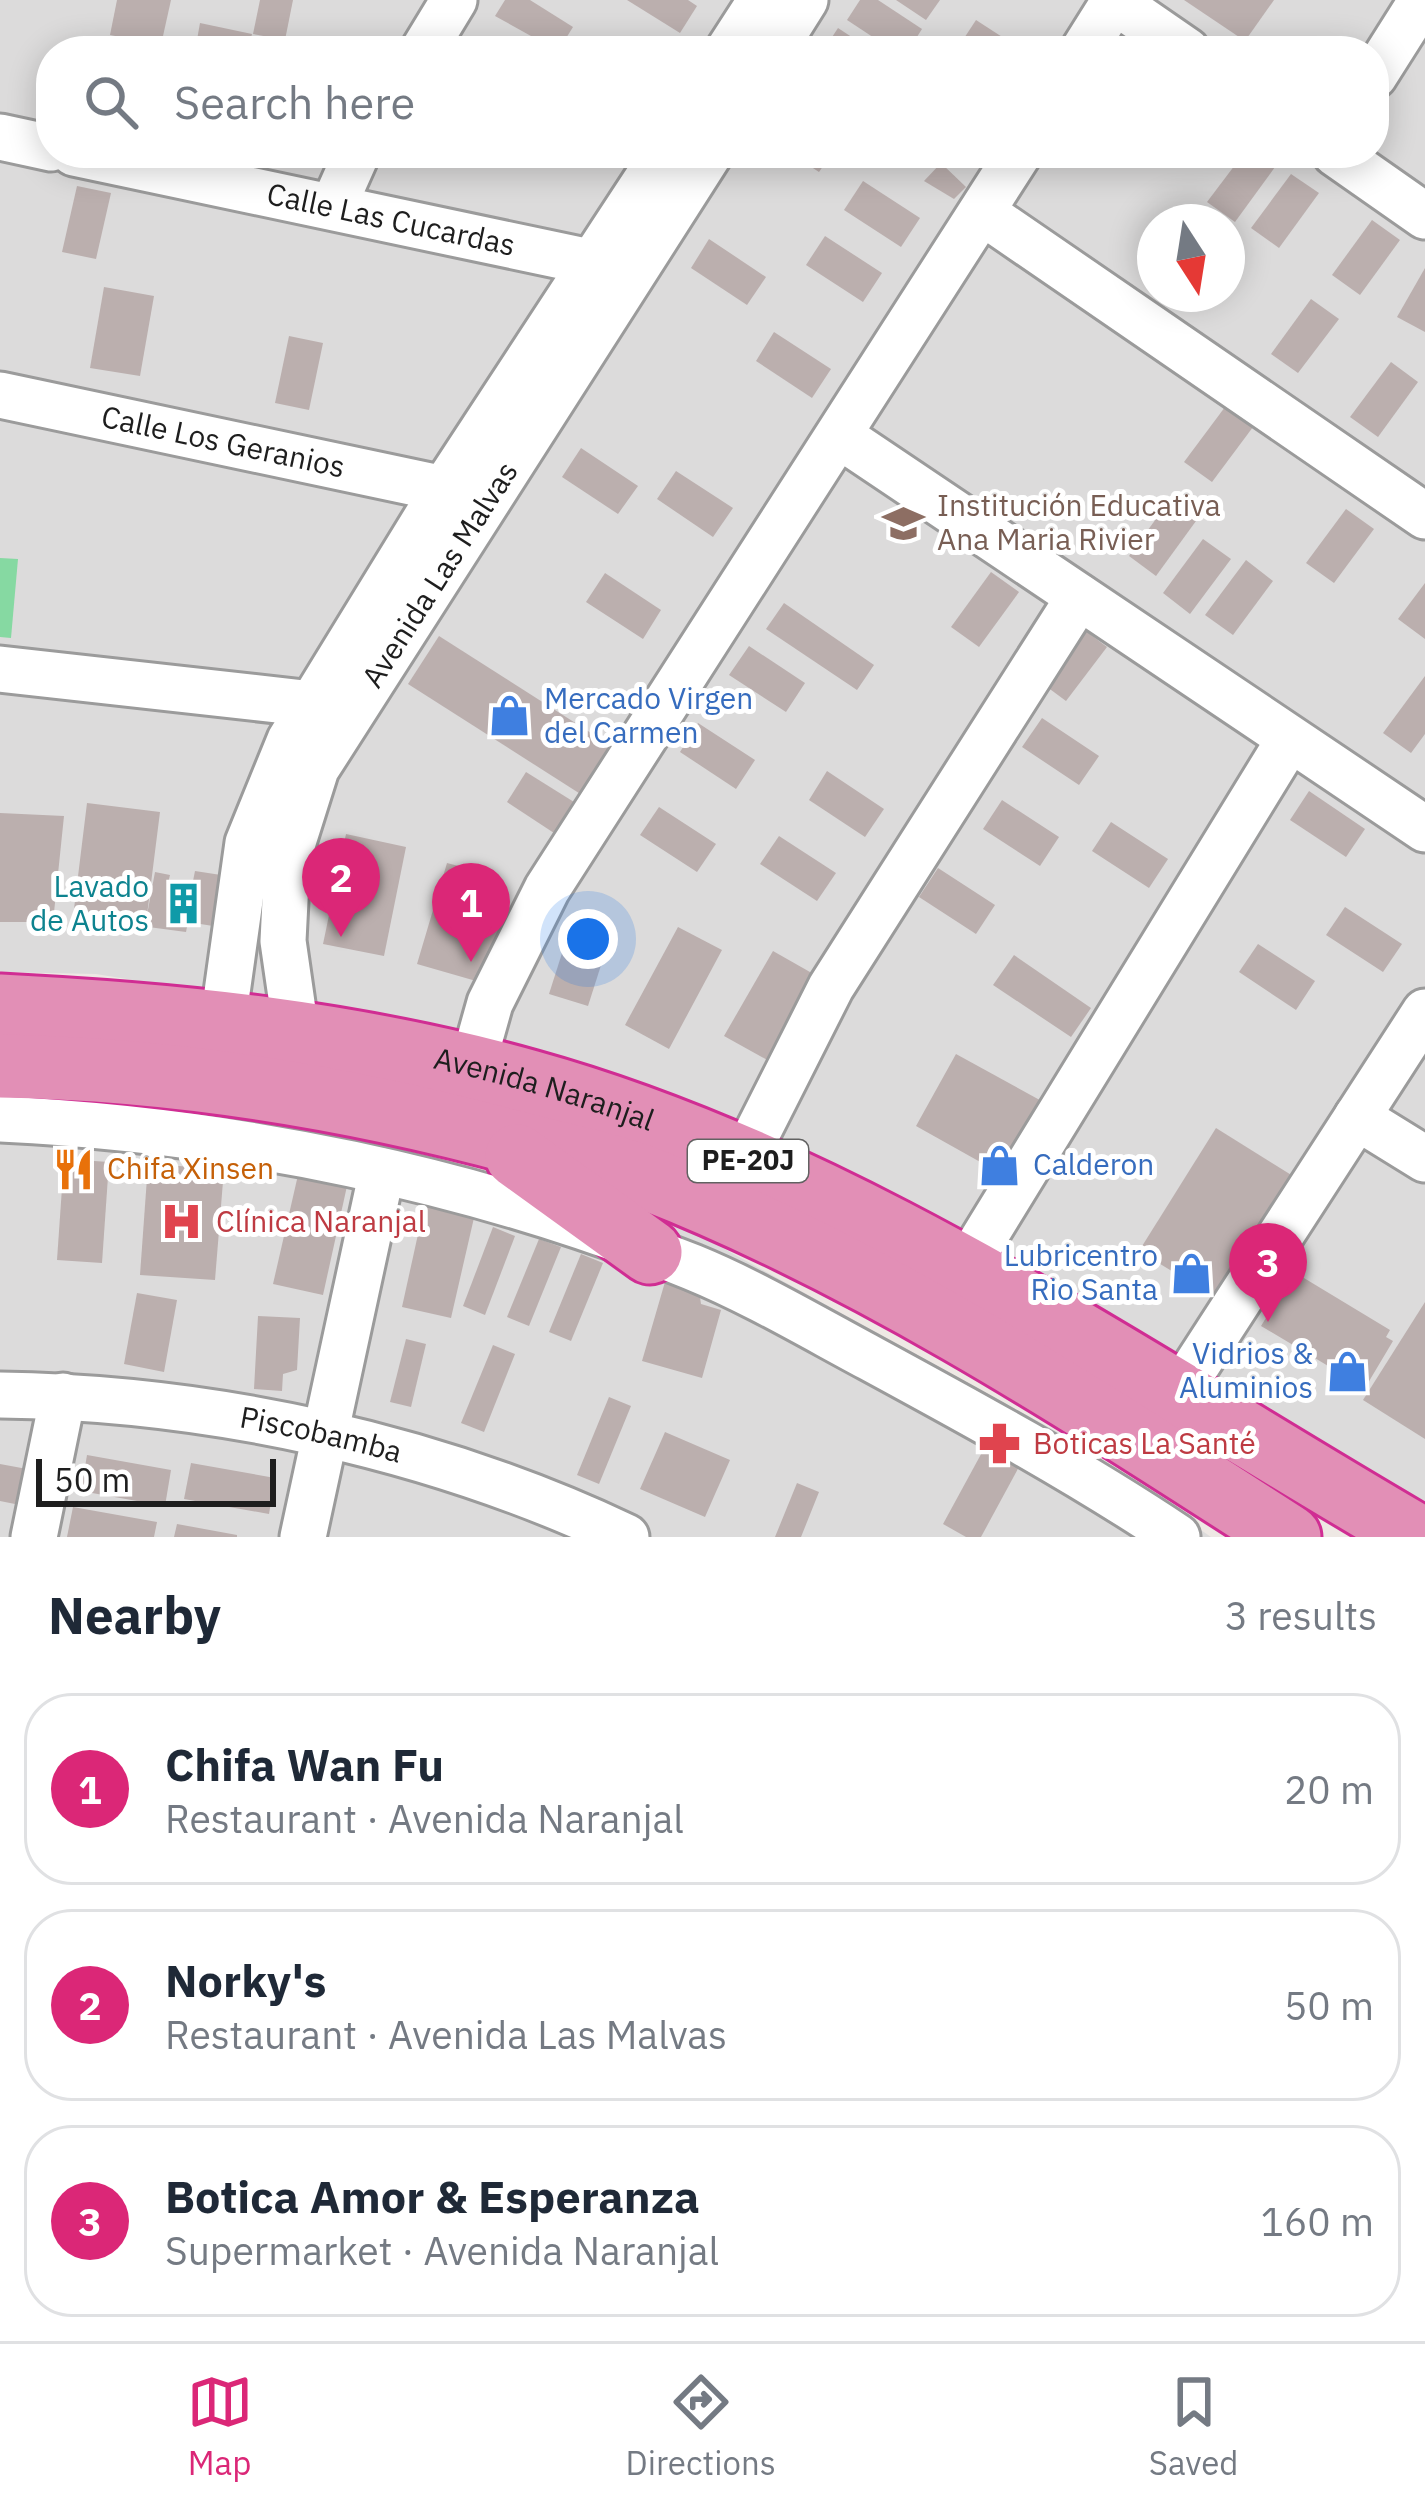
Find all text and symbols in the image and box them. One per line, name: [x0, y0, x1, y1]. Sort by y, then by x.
search box: [36, 36, 1389, 168]
icon: search: [78, 69, 144, 135]
text: Search here: [174, 73, 415, 131]
street label: Calle Las Cucardas: [264, 173, 519, 264]
north arrow: [1137, 204, 1245, 312]
street label: Calle Los Geranios: [98, 396, 349, 486]
street label: Avenida Las Malvas: [352, 454, 526, 694]
place label: Institución Educativa Ana Maria Rivier: [937, 485, 1221, 558]
school or university icon: Institución Educativa Ana Maria Rivier: [880, 500, 926, 546]
place label: Mercado Virgen del Carmen: [544, 678, 753, 751]
shop icon: Mercado Virgen del Carmen: [487, 693, 533, 739]
pin: 2: [302, 838, 380, 937]
pin: 1: [432, 863, 510, 962]
place label: Lavado de Autos: [30, 866, 149, 939]
building icon: Lavado de Autos: [160, 881, 206, 927]
your location: [558, 909, 618, 969]
street label: Avenida Naranjal: [431, 1038, 660, 1139]
road number: PE-20J: [688, 1140, 808, 1182]
shop icon: Calderon: [976, 1142, 1022, 1188]
place label: Calderon: [1033, 1144, 1154, 1183]
restaurant icon: Chifa Xinsen: [50, 1146, 96, 1192]
place label: Chifa Xinsen: [107, 1148, 274, 1187]
hospital icon: Clínica Naranjal: [159, 1199, 205, 1245]
place label: Clínica Naranjal: [216, 1201, 426, 1240]
pin: 3: [1229, 1223, 1307, 1322]
place label: Lubricentro Rio Santa: [1004, 1235, 1158, 1308]
shop icon: Lubricentro Rio Santa: [1169, 1250, 1215, 1296]
place label: Vidrios & Aluminios: [1179, 1333, 1313, 1406]
shop icon: Vidrios & Aluminios: [1324, 1348, 1370, 1394]
street label: Piscobamba: [237, 1396, 407, 1471]
pharmacy icon: Boticas La Santé: [976, 1421, 1022, 1467]
place label: Boticas La Santé: [1033, 1423, 1256, 1462]
scale bar: [36, 1453, 276, 1506]
text: 50 m: [54, 1458, 130, 1501]
text: Nearby: [48, 1582, 221, 1648]
text: 3 results: [1225, 1590, 1377, 1641]
text: Chifa Wan Fu: [165, 1735, 444, 1793]
text: 1: [78, 1764, 102, 1815]
text: 20 m: [1284, 1764, 1374, 1815]
text: Restaurant · Avenida Naranjal: [165, 1793, 684, 1844]
text: Norky's: [165, 1951, 327, 2009]
text: 2: [78, 1980, 102, 2031]
text: 50 m: [1284, 1980, 1374, 2031]
text: Restaurant · Avenida Las Malvas: [165, 2009, 727, 2060]
text: Botica Amor & Esperanza: [165, 2167, 700, 2225]
text: 3: [78, 2196, 102, 2247]
text: 160 m: [1261, 2196, 1374, 2247]
text: Supermarket · Avenida Naranjal: [165, 2225, 719, 2276]
tab: Map: [187, 2369, 253, 2484]
tab: Directions: [626, 2369, 776, 2484]
tab: Saved: [1149, 2369, 1238, 2484]

